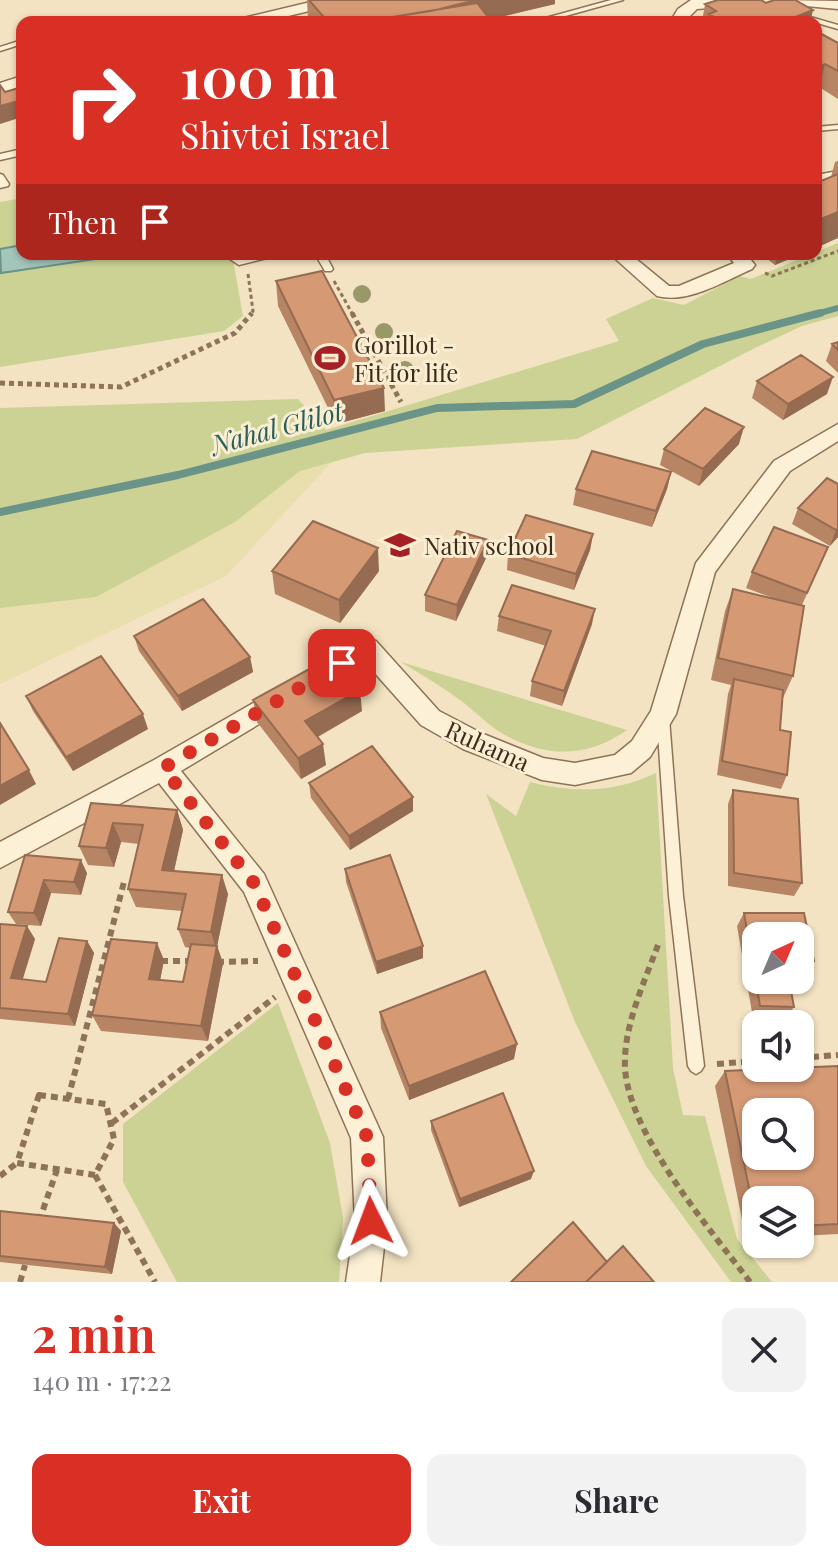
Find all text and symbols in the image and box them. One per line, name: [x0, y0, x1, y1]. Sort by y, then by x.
text: 100 m: [180, 38, 337, 113]
icon: right: [48, 48, 152, 152]
text: Shivtei Israel: [180, 110, 390, 158]
icon: arrive: [133, 200, 177, 244]
text: Then: [48, 202, 117, 242]
place label: Gorillot - Fit for life: [354, 328, 459, 388]
sports icon: Gorillot - Fit for life: [313, 341, 347, 375]
water label: Nahal Glilot: [205, 392, 348, 462]
school or university icon: Nativ school: [383, 528, 417, 562]
place label: Nativ school: [424, 529, 555, 561]
pin: [308, 629, 376, 697]
icon: arrive: [320, 641, 364, 685]
street label: Ruhama: [441, 712, 535, 778]
north arrow: [742, 922, 814, 994]
map controls: [742, 922, 814, 1258]
button: sound: [742, 1010, 814, 1082]
button: search: [742, 1098, 814, 1170]
position arrow: [329, 1179, 413, 1263]
button: layers: [742, 1186, 814, 1258]
text: 2 min: [32, 1301, 156, 1365]
button: close: [722, 1308, 806, 1392]
text: 140 m · 17:22: [32, 1363, 171, 1398]
button: Exit: [32, 1454, 411, 1546]
button: Share: [427, 1454, 806, 1546]

